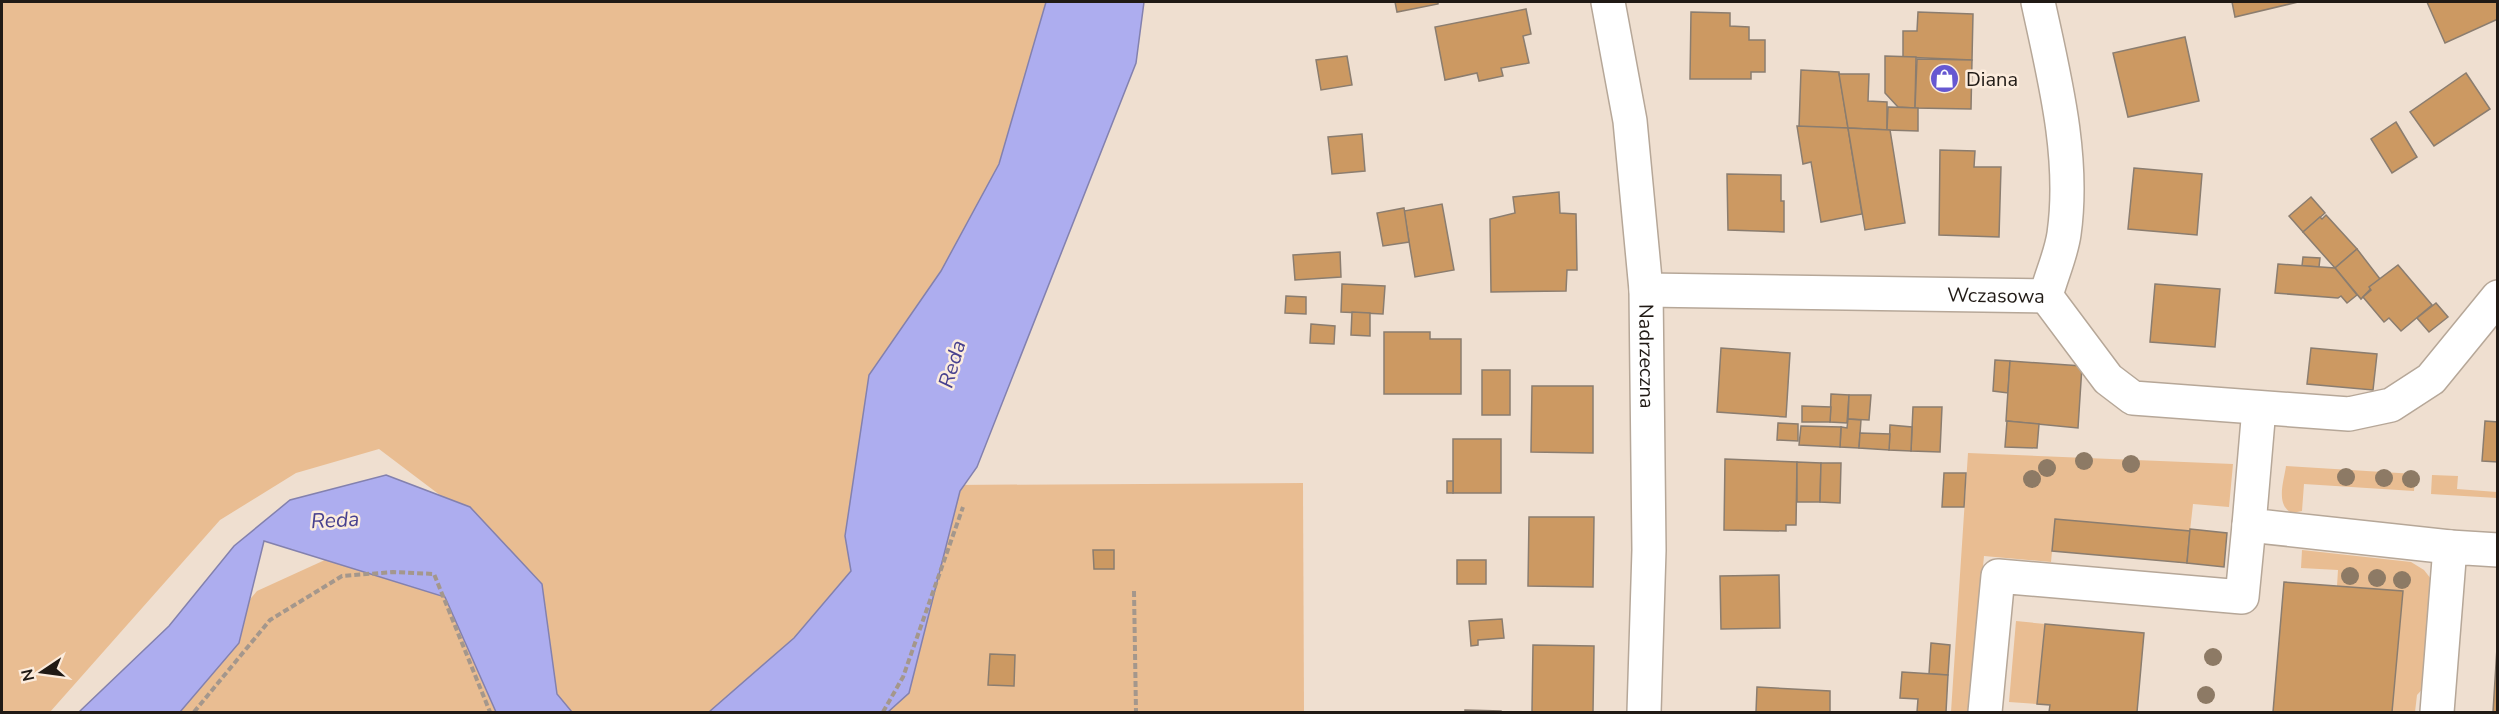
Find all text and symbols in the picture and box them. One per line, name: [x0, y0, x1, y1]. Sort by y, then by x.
shop icon: Diana: [1929, 63, 1961, 95]
place label: Diana: [1966, 66, 2018, 93]
street label: Wczasowa: [1947, 282, 2045, 310]
street label: Nadrzeczna: [1632, 304, 1660, 409]
water label: Reda: [932, 337, 972, 391]
water label: Reda: [310, 505, 360, 535]
north arrow: [12, 642, 72, 702]
text: N: [16, 667, 40, 683]

